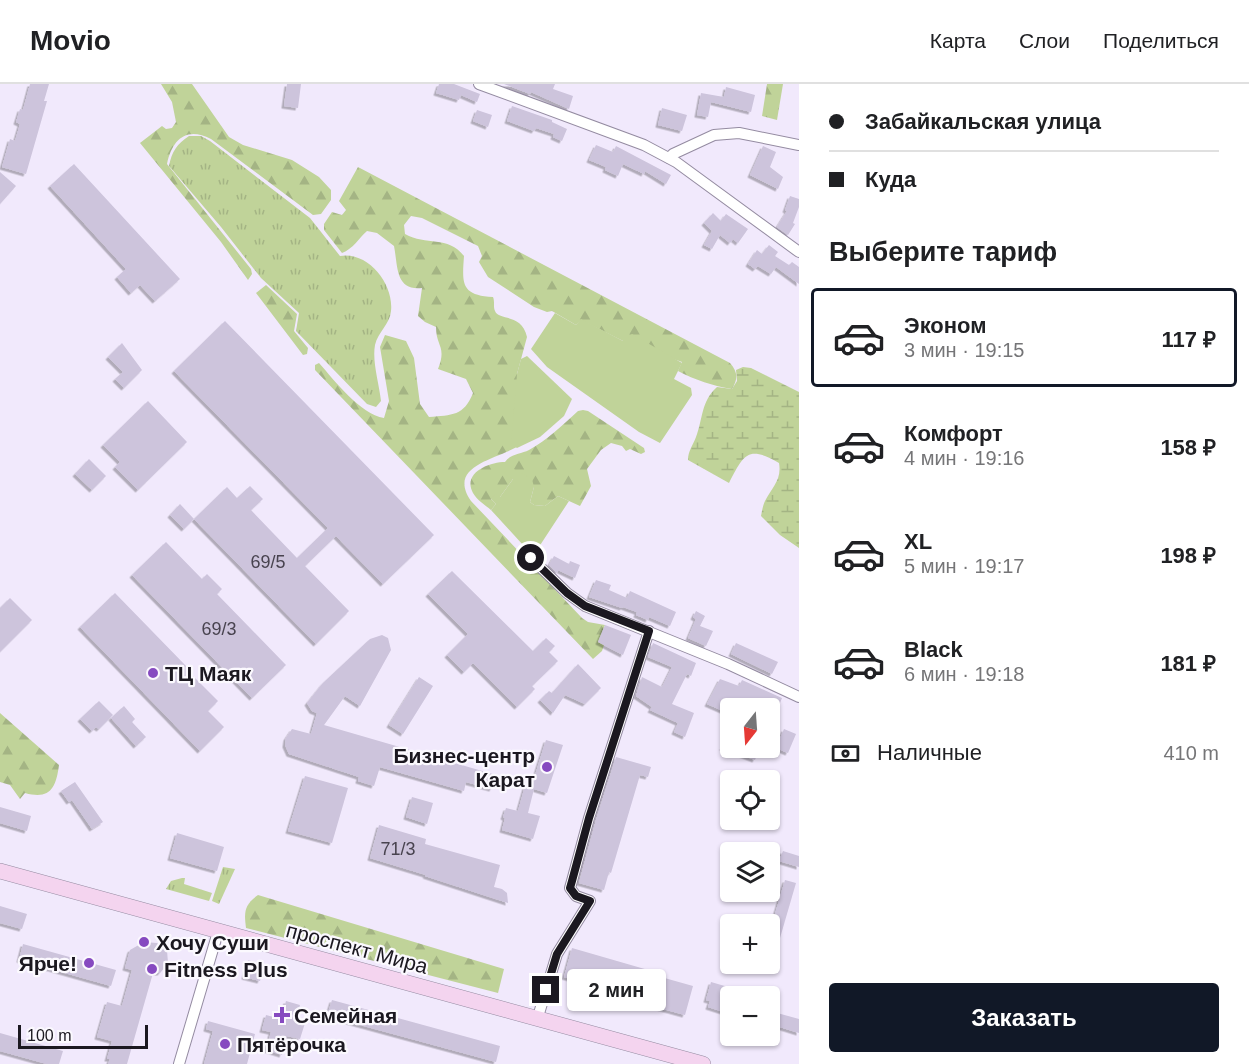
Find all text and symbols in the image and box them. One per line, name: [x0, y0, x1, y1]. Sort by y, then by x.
text: Movio: [30, 25, 111, 56]
text: Карта: [930, 29, 986, 52]
text: Слои: [1019, 29, 1070, 52]
text: Поделиться: [1103, 29, 1219, 52]
text: Забайкальская улица: [865, 109, 1101, 134]
text: Куда: [865, 167, 916, 192]
text: Выберите тариф: [829, 237, 1057, 267]
icon: car: [832, 311, 886, 365]
text: Эконом: [904, 313, 987, 338]
text: 117 ₽: [1162, 327, 1216, 352]
text: 3 мин · 19:15: [904, 339, 1024, 361]
icon: car: [832, 419, 886, 473]
text: Комфорт: [904, 421, 1003, 446]
text: 158 ₽: [1160, 435, 1216, 460]
text: 4 мин · 19:16: [904, 447, 1024, 469]
icon: car: [832, 527, 886, 581]
text: XL: [904, 529, 932, 554]
text: 198 ₽: [1160, 543, 1216, 568]
route start: [517, 544, 544, 571]
house number: 69/5: [250, 552, 286, 572]
text: 5 мин · 19:17: [904, 555, 1024, 577]
house number: 69/3: [201, 619, 237, 639]
icon: car: [832, 635, 886, 689]
text: Black: [904, 637, 963, 662]
text: 181 ₽: [1160, 651, 1216, 676]
place label: ТЦ Маяк: [165, 662, 252, 685]
text: 6 мин · 19:18: [904, 663, 1024, 685]
marker: ТЦ Маяк: [146, 666, 160, 680]
north arrow: [720, 698, 780, 758]
map controls: [720, 698, 780, 1046]
icon: cash: [829, 737, 862, 770]
text: Наличные: [877, 740, 982, 765]
text: 410 m: [1163, 742, 1219, 764]
place label: Бизнес-центр Карат: [393, 744, 535, 791]
marker: Бизнес-центр Карат: [540, 760, 554, 774]
button: locate: [720, 770, 780, 830]
house number: 71/3: [380, 839, 416, 859]
button: layers: [720, 842, 780, 902]
button: +: [720, 914, 780, 974]
street label: проспект Мира: [284, 918, 431, 978]
place label: Хочу Суши: [156, 931, 269, 954]
marker: Хочу Суши: [137, 935, 151, 949]
place label: Ярче!: [19, 952, 77, 975]
marker: Ярче!: [82, 956, 96, 970]
place label: Fitness Plus: [164, 958, 288, 981]
marker: Fitness Plus: [145, 962, 159, 976]
callout: 2 мин: [567, 969, 666, 1011]
route end: [532, 976, 559, 1003]
text: 2 мин: [589, 979, 644, 1001]
button: Заказать: [829, 983, 1219, 1052]
button: −: [720, 986, 780, 1046]
place label: Семейная: [294, 1004, 397, 1027]
marker: Семейная: [275, 1008, 289, 1022]
scale bar: [18, 1022, 148, 1050]
text: 100 m: [27, 1027, 71, 1044]
place label: Пятёрочка: [237, 1033, 346, 1056]
marker: Пятёрочка: [218, 1037, 232, 1051]

